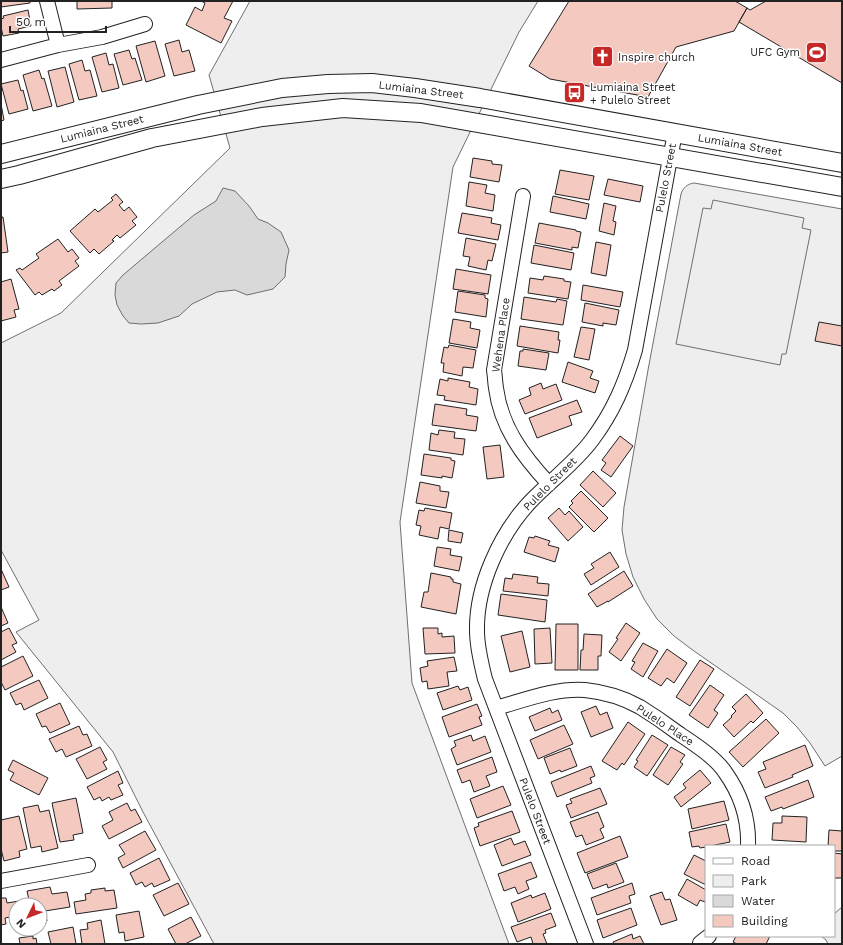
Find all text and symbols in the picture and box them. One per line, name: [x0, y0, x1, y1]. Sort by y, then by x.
scale bar: [10, 8, 106, 34]
text: 50 m: [16, 15, 46, 29]
sports icon: UFC Gym: [803, 39, 829, 65]
church icon: Inspire church: [590, 44, 616, 70]
place label: UFC Gym: [750, 46, 800, 59]
place label: Inspire church: [618, 51, 695, 64]
street label: Lumiaina Street: [378, 78, 465, 102]
bus stop icon: Lumiaina Street + Pulelo Street: [562, 80, 588, 106]
place label: Lumiaina Street + Pulelo Street: [590, 81, 676, 107]
street label: Lumiaina Street: [59, 112, 145, 146]
street label: Lumiaina Street: [697, 131, 784, 159]
street label: Pulelo Street: [653, 142, 679, 214]
street label: Wehena Place: [489, 297, 513, 373]
street label: Pulelo Street: [521, 454, 580, 513]
street label: Pulelo Place: [634, 702, 696, 748]
street label: Pulelo Street: [516, 776, 554, 846]
legend: [705, 845, 835, 937]
text: Road: [741, 854, 770, 868]
text: Park: [741, 874, 767, 888]
text: Water: [741, 894, 776, 908]
north arrow: [8, 897, 48, 937]
text: Building: [741, 914, 788, 928]
text: N: [14, 916, 29, 931]

